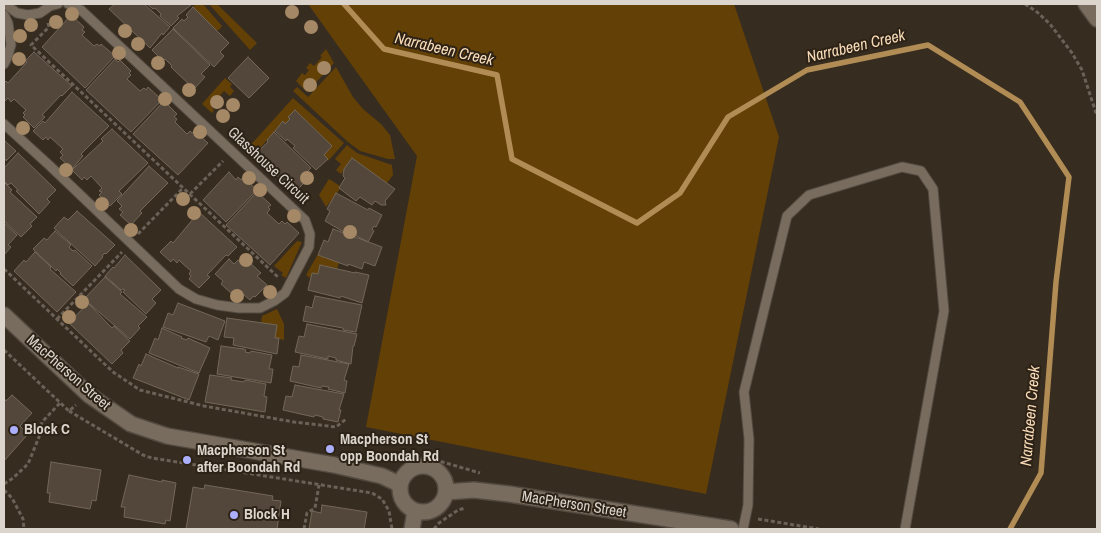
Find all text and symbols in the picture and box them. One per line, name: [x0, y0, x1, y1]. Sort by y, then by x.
water label: Narrabeen Creek: [805, 26, 907, 68]
water label: Narrabeen Creek: [393, 29, 495, 71]
street label: Glasshouse Circuit: [224, 124, 312, 208]
street label: MacPherson Street: [22, 332, 114, 414]
water label: Narrabeen Creek: [1017, 365, 1045, 467]
place label: Block C: [24, 421, 70, 439]
marker: Block C: [8, 424, 20, 436]
place label: Macpherson St opp Boondah Rd: [340, 431, 439, 466]
place label: Macpherson St after Boondah Rd: [197, 442, 300, 477]
marker: Macpherson St opp Boondah Rd: [324, 443, 336, 455]
marker: Macpherson St after Boondah Rd: [181, 454, 193, 466]
street label: MacPherson Street: [521, 488, 627, 522]
place label: Block H: [244, 506, 290, 524]
marker: Block H: [228, 509, 240, 521]

